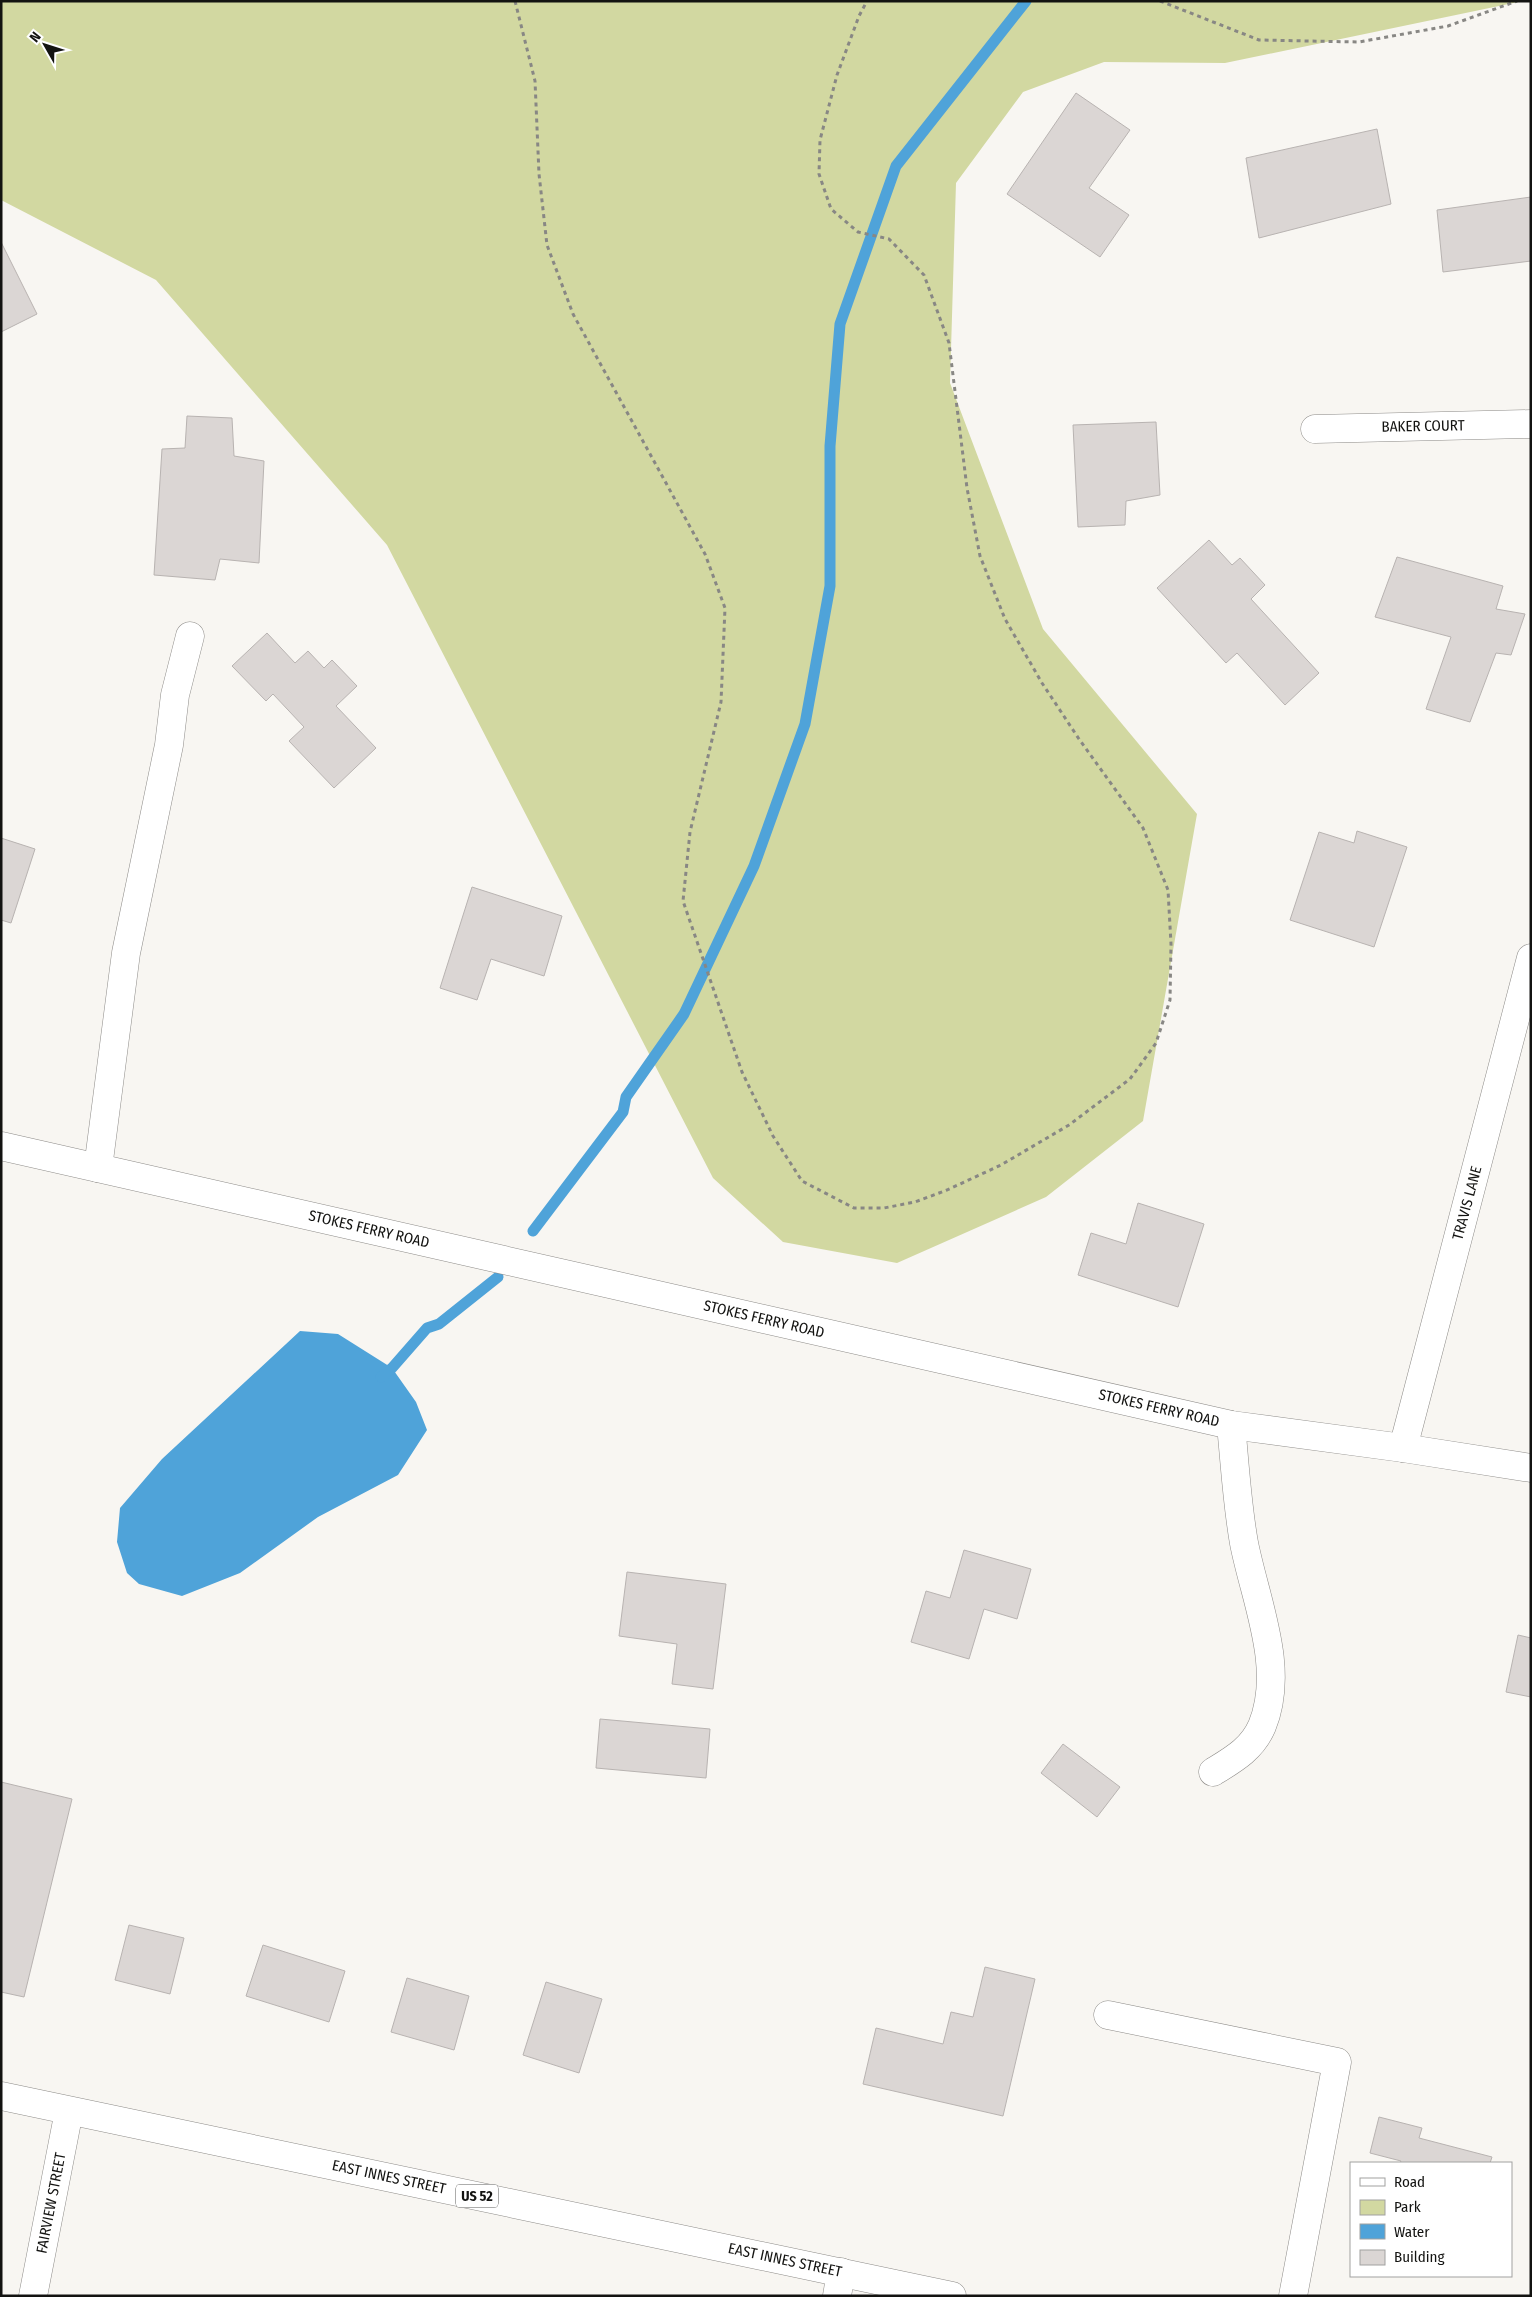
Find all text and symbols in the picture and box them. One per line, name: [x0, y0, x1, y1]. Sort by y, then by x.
north arrow: [20, 20, 70, 70]
text: N: [26, 29, 45, 46]
street label: BAKER COURT: [1381, 416, 1465, 436]
street label: TRAVIS LANE: [1448, 1164, 1486, 1242]
street label: STOKES FERRY ROAD: [307, 1206, 431, 1252]
street label: STOKES FERRY ROAD: [702, 1296, 826, 1342]
street label: STOKES FERRY ROAD: [1097, 1385, 1221, 1431]
street label: FAIRVIEW STREET: [32, 2151, 70, 2255]
street label: EAST INNES STREET: [331, 2156, 448, 2198]
legend: [1350, 2162, 1512, 2277]
text: Road: [1394, 2173, 1425, 2191]
road number: US 52: [456, 2184, 498, 2208]
text: Park: [1394, 2198, 1421, 2216]
text: Water: [1394, 2223, 1430, 2241]
street label: EAST INNES STREET: [727, 2239, 844, 2281]
text: Building: [1394, 2248, 1445, 2266]

